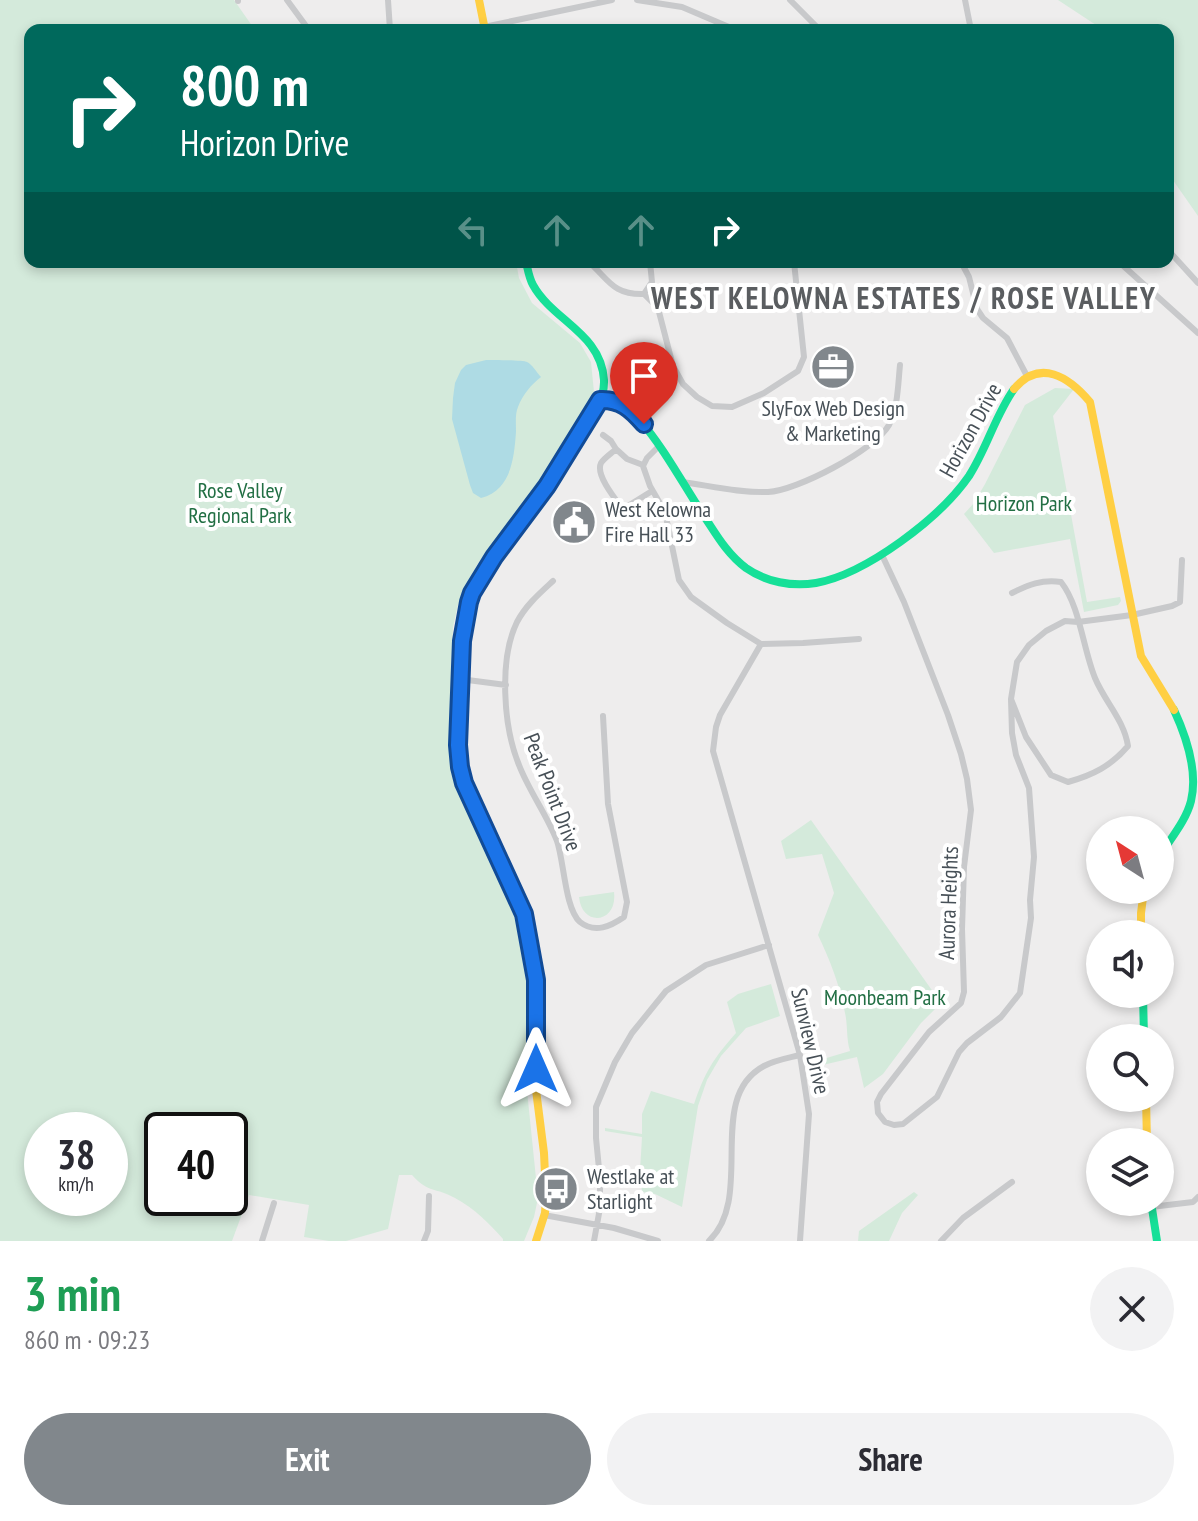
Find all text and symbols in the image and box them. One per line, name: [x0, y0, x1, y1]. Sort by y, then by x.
text: 800 m: [180, 49, 309, 121]
icon: right: [48, 56, 152, 160]
text: Horizon Drive: [180, 119, 349, 166]
icon: left: [451, 208, 495, 252]
icon: ahead: [535, 208, 579, 252]
icon: ahead: [619, 208, 663, 252]
icon: right: [703, 208, 747, 252]
district label: WEST KELOWNA ESTATES / ROSE VALLEY: [650, 278, 1157, 317]
pin: [610, 342, 678, 424]
office icon: SlyFox Web Design & Marketing: [809, 343, 857, 391]
icon: arrive: [622, 354, 666, 398]
street label: Horizon Drive: [933, 378, 1007, 482]
place label: SlyFox Web Design & Marketing: [761, 394, 905, 447]
park label: Rose Valley Regional Park: [188, 476, 292, 529]
park label: Horizon Park: [976, 489, 1073, 517]
place label: West Kelowna Fire Hall 33: [605, 495, 711, 548]
public building icon: West Kelowna Fire Hall 33: [550, 498, 598, 546]
street label: Peak Point Drive: [518, 729, 588, 855]
north arrow: [1086, 816, 1174, 904]
map controls: [1086, 816, 1174, 1216]
street label: Aurora Heights: [932, 846, 964, 960]
button: sound: [1086, 920, 1174, 1008]
park label: Moonbeam Park: [824, 983, 946, 1011]
street label: Sunview Drive: [785, 985, 837, 1097]
button: search: [1086, 1024, 1174, 1112]
position arrow: [494, 1027, 578, 1111]
speed limit sign: 40: [144, 1112, 248, 1216]
text: 38: [57, 1128, 95, 1180]
button: layers: [1086, 1128, 1174, 1216]
place label: Westlake at Starlight: [587, 1162, 674, 1215]
bus stop icon: Westlake at Starlight: [532, 1165, 580, 1213]
text: km/h: [58, 1171, 94, 1197]
text: 3 min: [24, 1262, 121, 1324]
button: close: [1090, 1267, 1174, 1351]
text: 860 m · 09:23: [24, 1323, 150, 1356]
button: Exit: [24, 1413, 591, 1505]
button: Share: [607, 1413, 1174, 1505]

